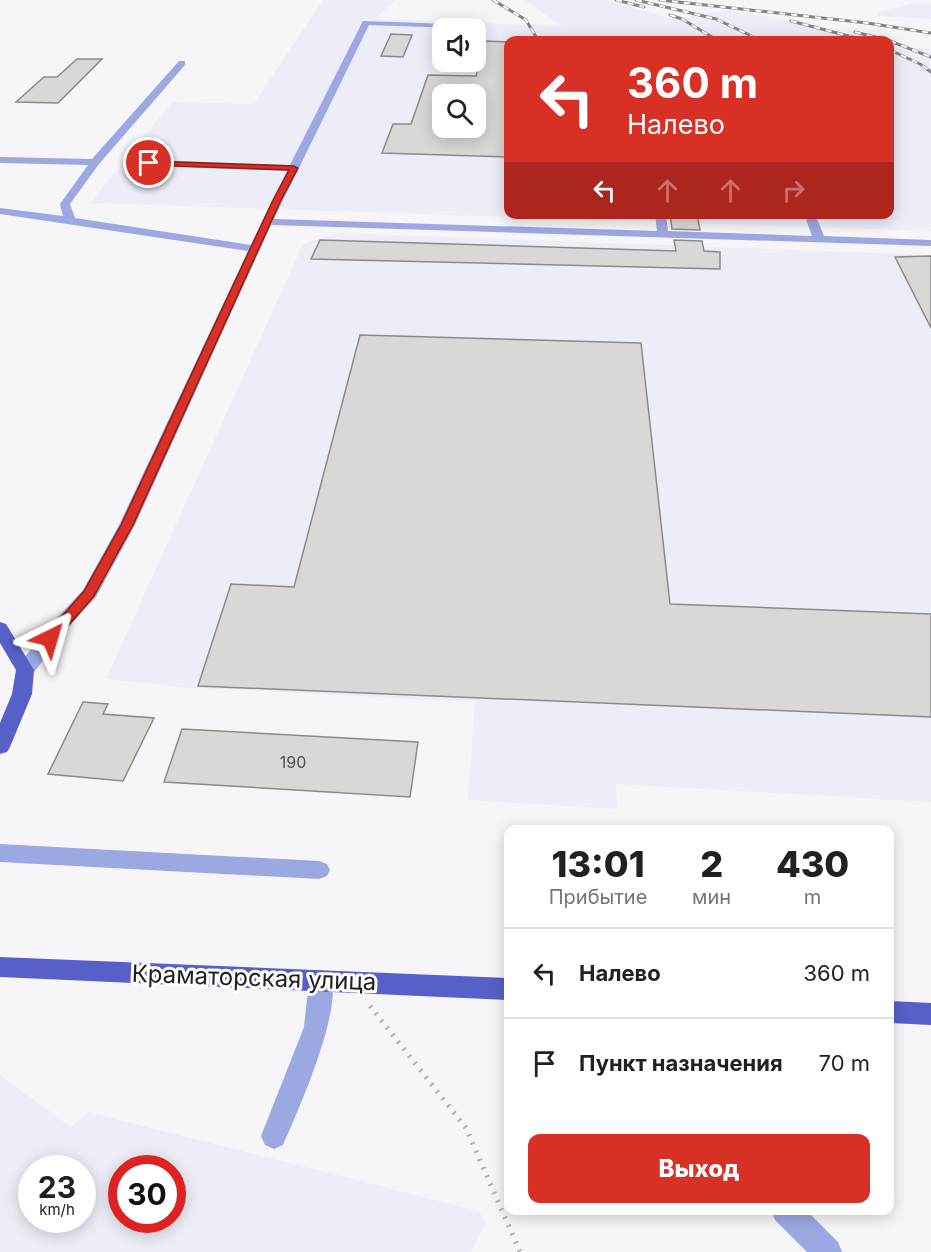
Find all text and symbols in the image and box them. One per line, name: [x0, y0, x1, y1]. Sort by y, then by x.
map controls: [432, 18, 486, 138]
button: sound: [432, 18, 486, 72]
text: 360 m: [627, 57, 758, 108]
icon: left: [528, 60, 606, 138]
button: search: [432, 84, 486, 138]
text: Налево: [627, 108, 725, 141]
pin: [123, 137, 174, 188]
icon: arrive: [132, 146, 165, 179]
icon: left: [588, 174, 621, 207]
icon: ahead: [651, 174, 684, 207]
icon: ahead: [714, 174, 747, 207]
icon: right: [777, 174, 810, 207]
position arrow: [18, 606, 82, 670]
house number: 190: [280, 752, 306, 772]
text: 13:01: [552, 842, 645, 886]
text: 2: [700, 842, 723, 886]
text: 430: [776, 842, 849, 886]
text: Прибытие: [549, 885, 647, 909]
text: мин: [692, 885, 731, 909]
text: m: [804, 885, 821, 909]
icon: left: [528, 957, 561, 990]
street label: Краматорская улица: [131, 959, 377, 996]
text: Налево: [579, 960, 661, 986]
text: 360 m: [803, 960, 870, 986]
icon: arrive: [528, 1047, 561, 1080]
text: Пункт назначения: [579, 1050, 783, 1076]
text: 70 m: [819, 1050, 870, 1076]
button: Выход: [528, 1134, 870, 1203]
speed limit sign: 30: [108, 1155, 186, 1233]
text: 23: [38, 1169, 76, 1205]
text: km/h: [39, 1200, 75, 1219]

